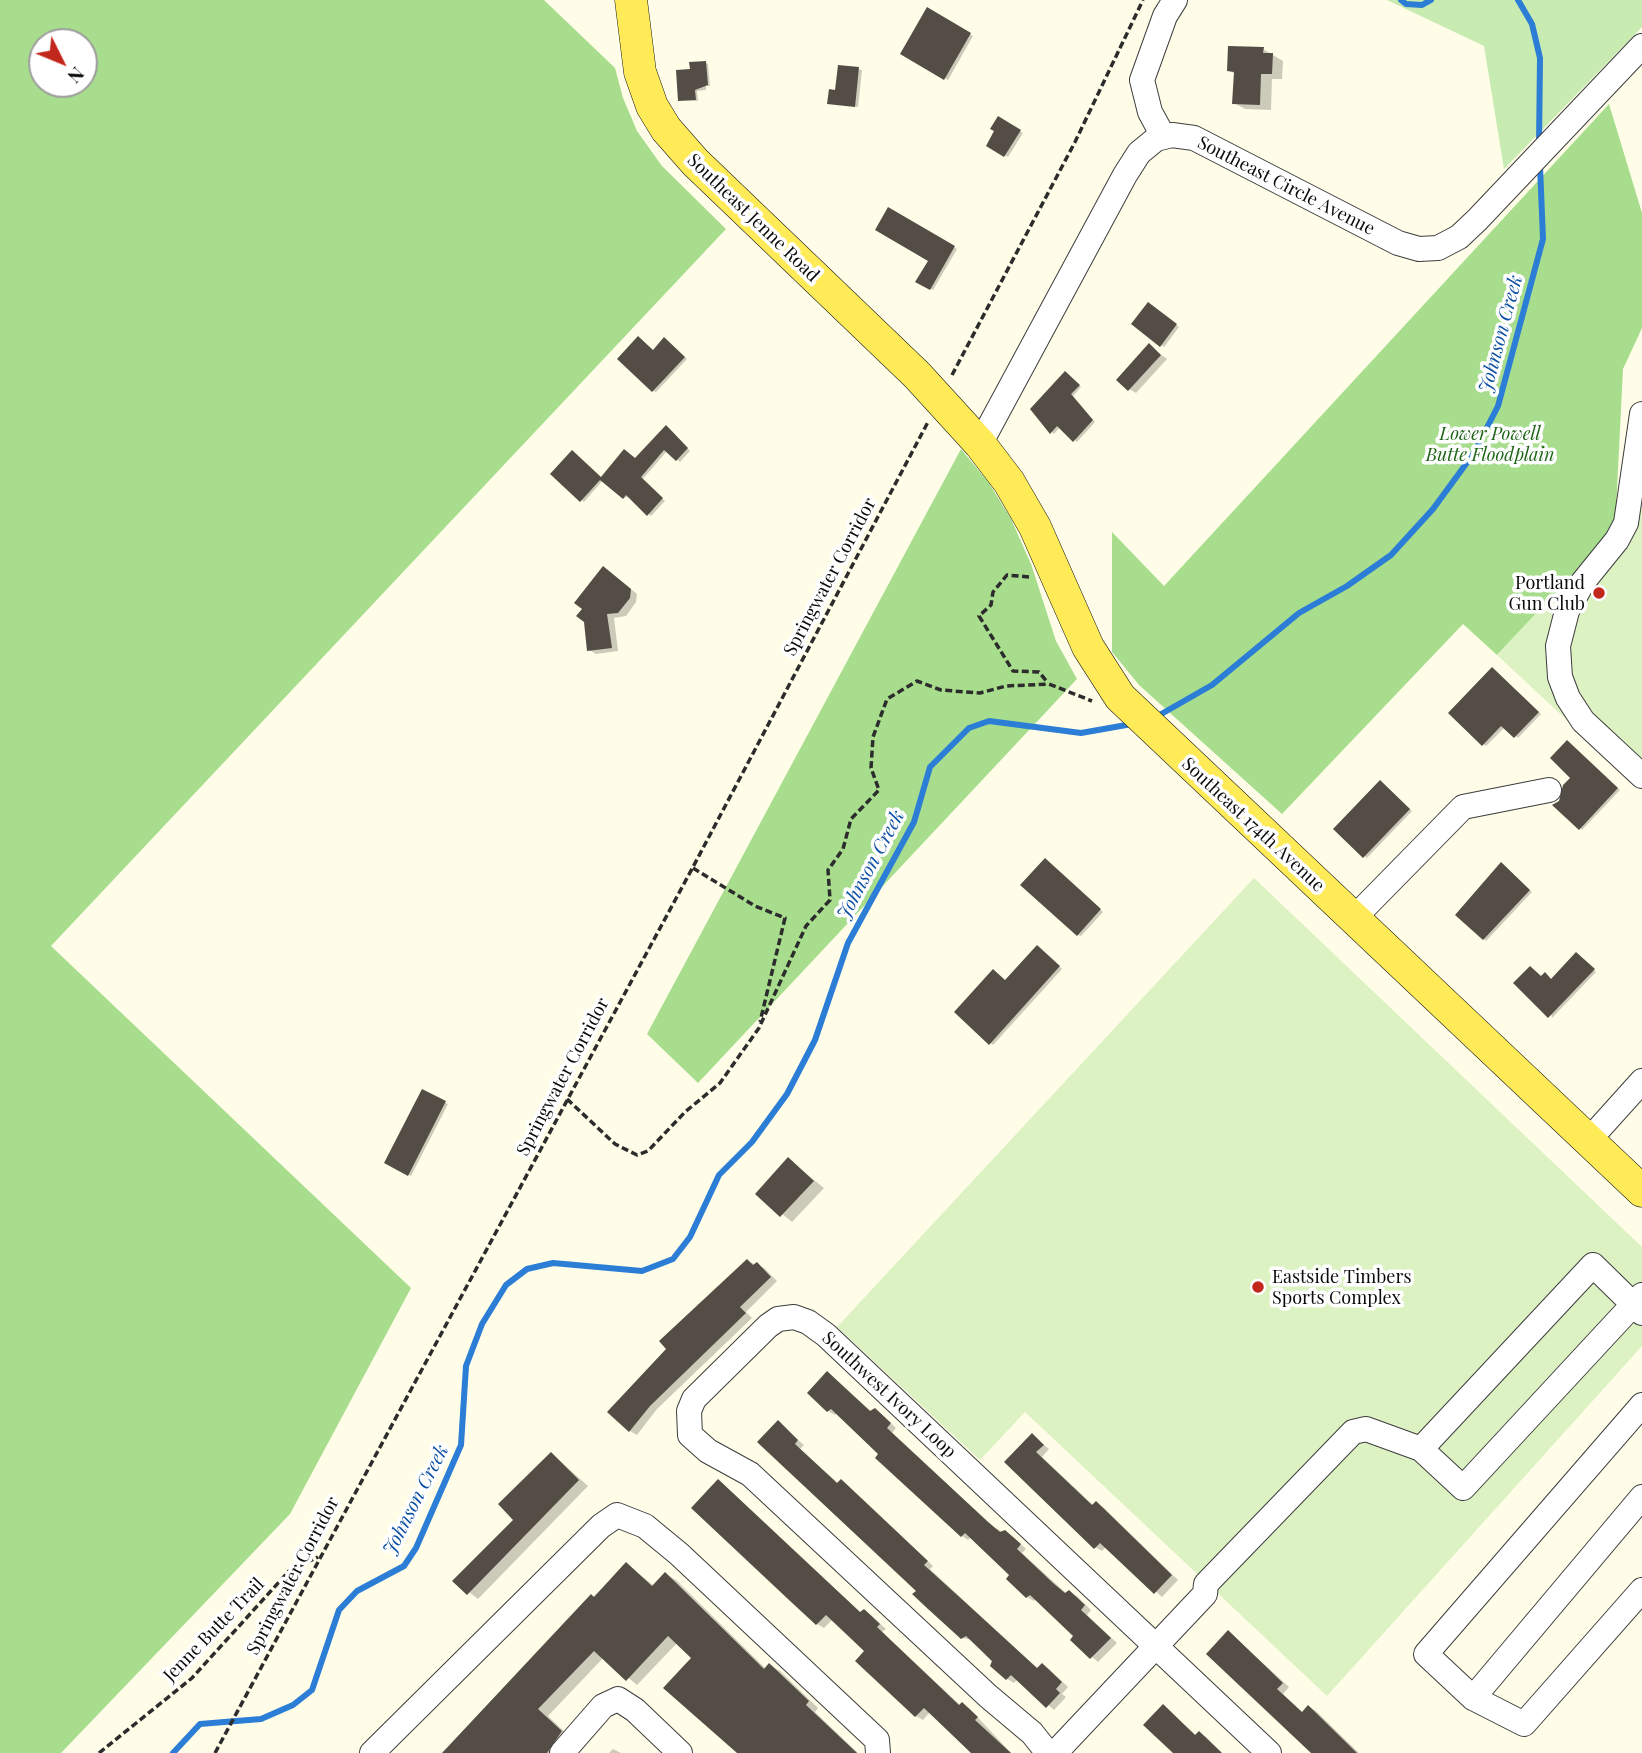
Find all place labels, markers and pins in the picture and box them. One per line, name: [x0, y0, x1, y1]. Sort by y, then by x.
place label: Portland Gun Club: [1509, 572, 1585, 614]
marker: Portland Gun Club: [1591, 585, 1607, 601]
place label: Eastside Timbers Sports Complex: [1272, 1266, 1411, 1308]
marker: Eastside Timbers Sports Complex: [1250, 1279, 1266, 1295]

